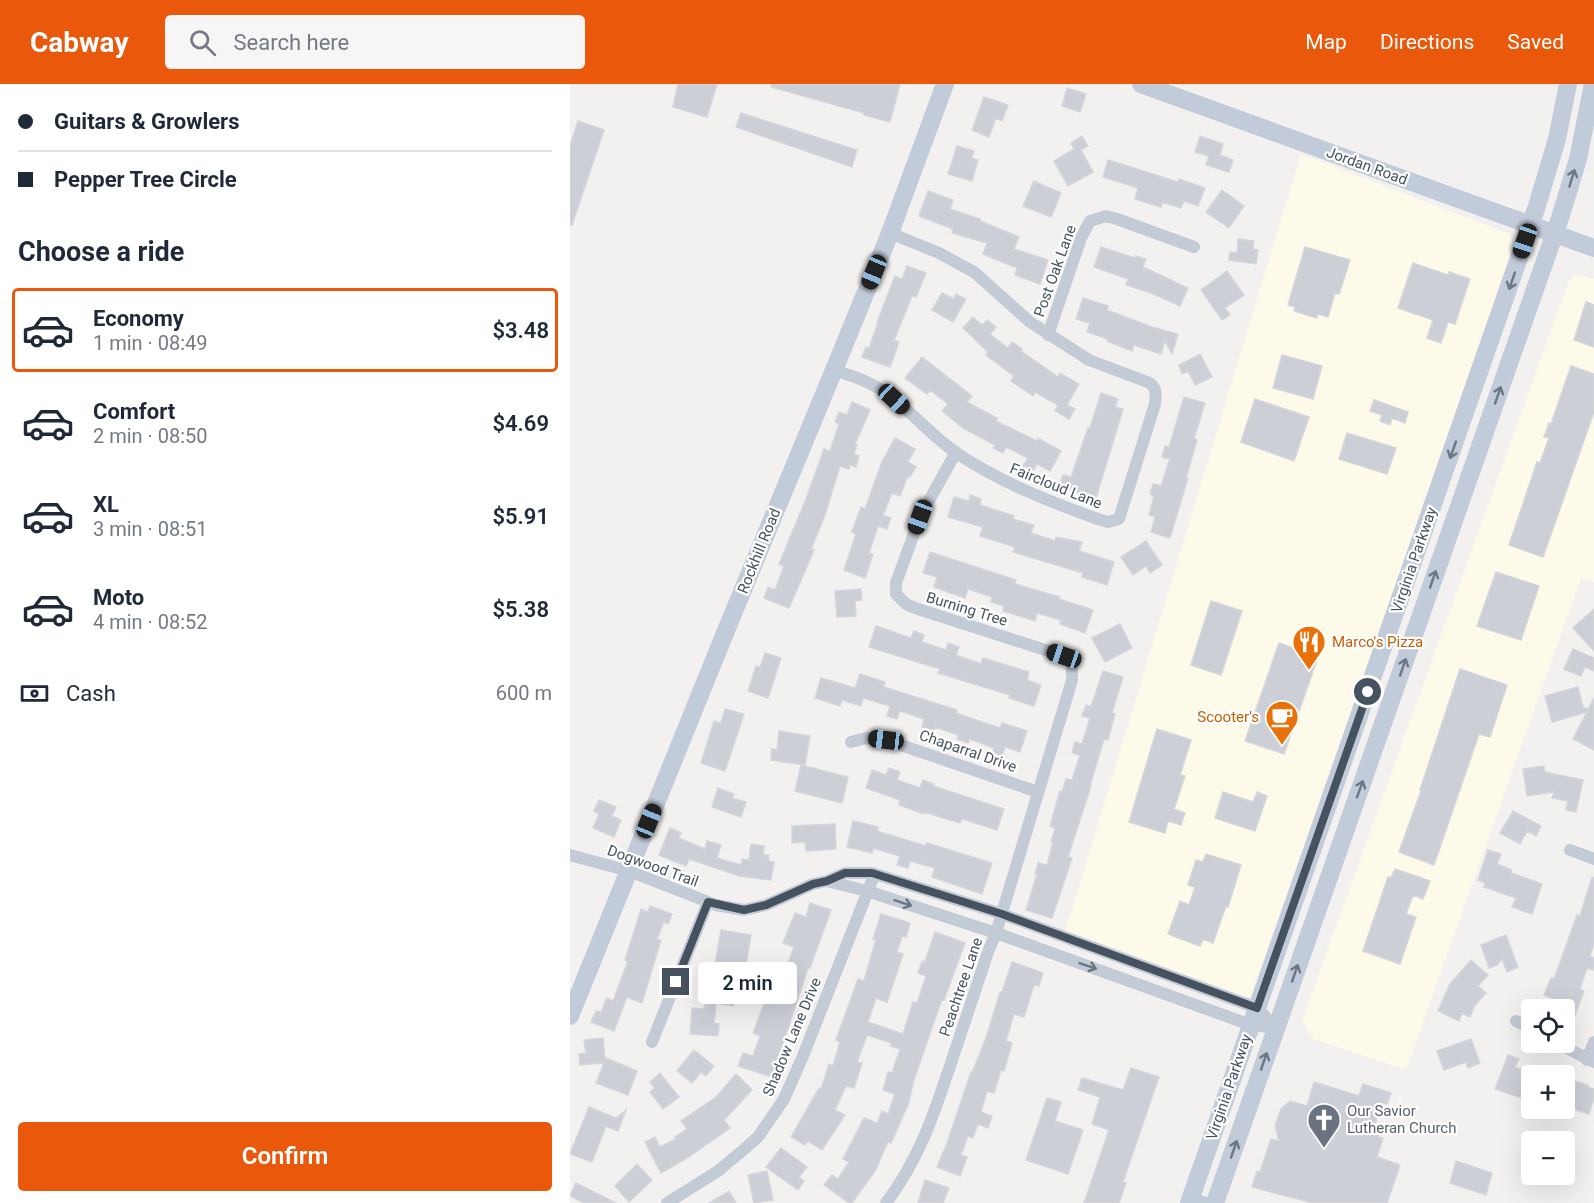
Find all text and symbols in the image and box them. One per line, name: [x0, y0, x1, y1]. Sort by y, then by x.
search box: [165, 15, 585, 69]
text: Cabway: [30, 26, 129, 59]
icon: search: [186, 26, 219, 59]
text: Search here: [234, 30, 349, 55]
text: Map: [1305, 30, 1347, 54]
text: Directions: [1380, 30, 1474, 54]
text: Saved: [1507, 30, 1564, 54]
text: Guitars & Growlers: [54, 109, 239, 134]
street label: Jordan Road: [1324, 143, 1410, 189]
text: Pepper Tree Circle: [54, 167, 237, 192]
one-way arrow: [1567, 169, 1578, 188]
car: [1511, 221, 1539, 261]
street label: Post Oak Lane: [1030, 223, 1080, 319]
text: Choose a ride: [18, 236, 184, 268]
car: [859, 252, 889, 292]
one-way arrow: [1505, 271, 1516, 290]
icon: car: [21, 303, 75, 357]
text: Economy: [93, 306, 184, 331]
text: $3.48: [492, 318, 549, 343]
text: 1 min · 08:49: [93, 331, 208, 355]
car: [875, 380, 913, 418]
one-way arrow: [1493, 386, 1504, 404]
icon: car: [21, 396, 75, 450]
text: Comfort: [93, 399, 175, 424]
text: $4.69: [492, 411, 549, 436]
text: 2 min · 08:50: [93, 424, 208, 448]
one-way arrow: [1446, 440, 1457, 459]
street label: Faircloud Lane: [1007, 459, 1105, 513]
icon: car: [21, 489, 75, 543]
text: XL: [93, 492, 119, 517]
car: [905, 497, 935, 537]
text: $5.91: [492, 504, 549, 529]
street label: Virginia Parkway: [1387, 505, 1441, 615]
street label: Rockhill Road: [734, 506, 784, 596]
text: 3 min · 08:51: [93, 517, 208, 541]
one-way arrow: [1429, 570, 1440, 589]
icon: car: [21, 582, 75, 636]
text: Moto: [93, 585, 144, 610]
street label: Burning Tree: [924, 588, 1010, 630]
text: $5.38: [492, 597, 549, 622]
text: 4 min · 08:52: [93, 610, 208, 634]
restaurant icon: Marco's Pizza: [1291, 624, 1327, 671]
place label: Marco's Pizza: [1332, 633, 1423, 651]
car: [1044, 642, 1084, 670]
one-way arrow: [1398, 658, 1409, 677]
icon: cash: [18, 677, 51, 710]
route start: [1354, 678, 1381, 705]
text: Cash: [66, 681, 116, 706]
text: 600 m: [496, 681, 552, 705]
cafe icon: Scooter's: [1264, 699, 1300, 746]
place label: Scooter's: [1197, 708, 1259, 726]
street label: Chaparral Drive: [917, 726, 1019, 776]
car: [867, 729, 905, 751]
one-way arrow: [1355, 780, 1366, 798]
car: [634, 801, 664, 841]
street label: Dogwood Trail: [605, 841, 701, 891]
one-way arrow: [894, 898, 912, 909]
street label: Peachtree Lane: [936, 935, 986, 1039]
callout: 2 min: [697, 961, 796, 1003]
one-way arrow: [1078, 962, 1097, 973]
one-way arrow: [1291, 964, 1302, 982]
route end: [662, 968, 689, 995]
text: 2 min: [722, 971, 773, 995]
street label: Shadow Lane Drive: [759, 975, 825, 1099]
map controls: [1521, 999, 1575, 1185]
button: locate: [1521, 999, 1575, 1053]
street label: Virginia Parkway: [1202, 1032, 1256, 1142]
one-way arrow: [1260, 1052, 1271, 1071]
button: +: [1521, 1065, 1575, 1119]
church icon: Our Savior Lutheran Church: [1306, 1102, 1342, 1149]
place label: Our Savior Lutheran Church: [1347, 1102, 1456, 1137]
button: Confirm: [18, 1122, 552, 1191]
button: −: [1521, 1131, 1575, 1185]
one-way arrow: [1229, 1140, 1240, 1159]

